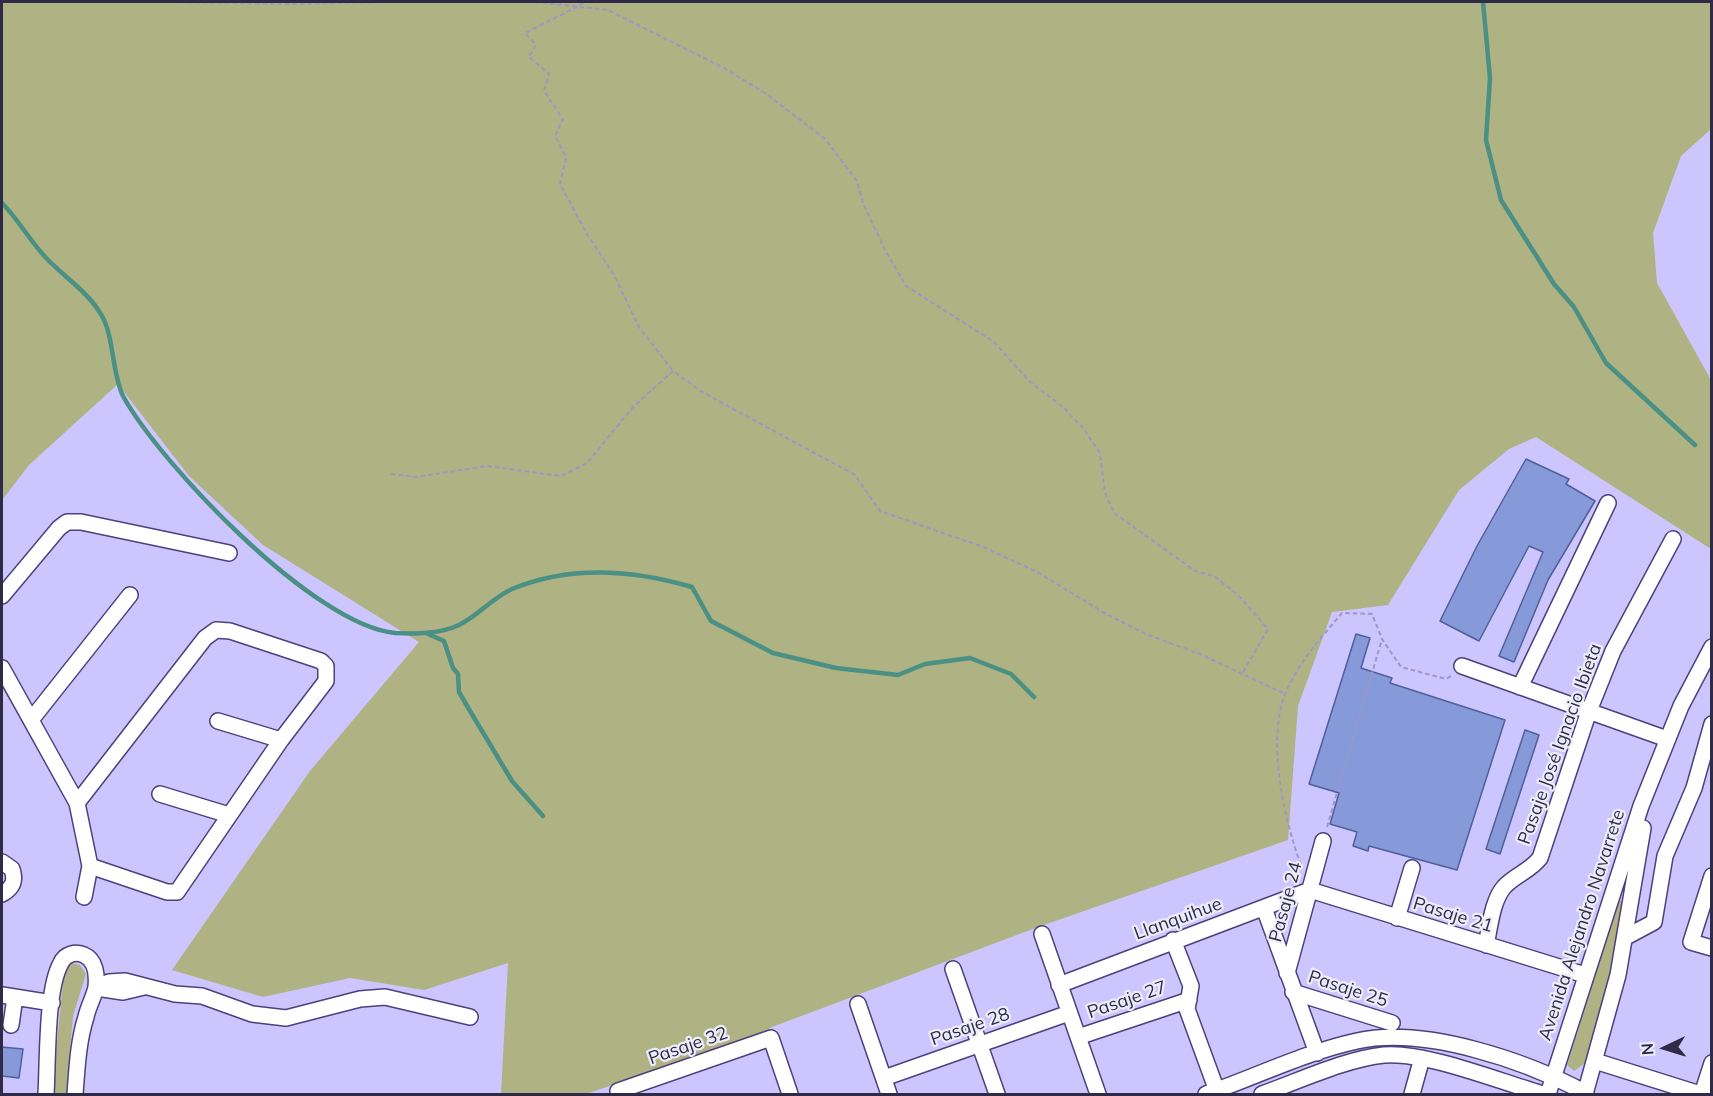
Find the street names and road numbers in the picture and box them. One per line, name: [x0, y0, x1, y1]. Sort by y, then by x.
street label: Pasaje José Ignacio Ibieta: [1514, 641, 1606, 847]
street label: Avenida Alejandro Navarrete: [1534, 807, 1630, 1043]
street label: Pasaje 24: [1265, 860, 1307, 944]
street label: Llanquihue: [1131, 893, 1225, 945]
street label: Pasaje 21: [1411, 893, 1495, 937]
street label: Pasaje 25: [1306, 966, 1390, 1012]
street label: Pasaje 27: [1085, 976, 1169, 1024]
street label: Pasaje 28: [928, 1003, 1012, 1051]
street label: Pasaje 32: [646, 1022, 730, 1070]

